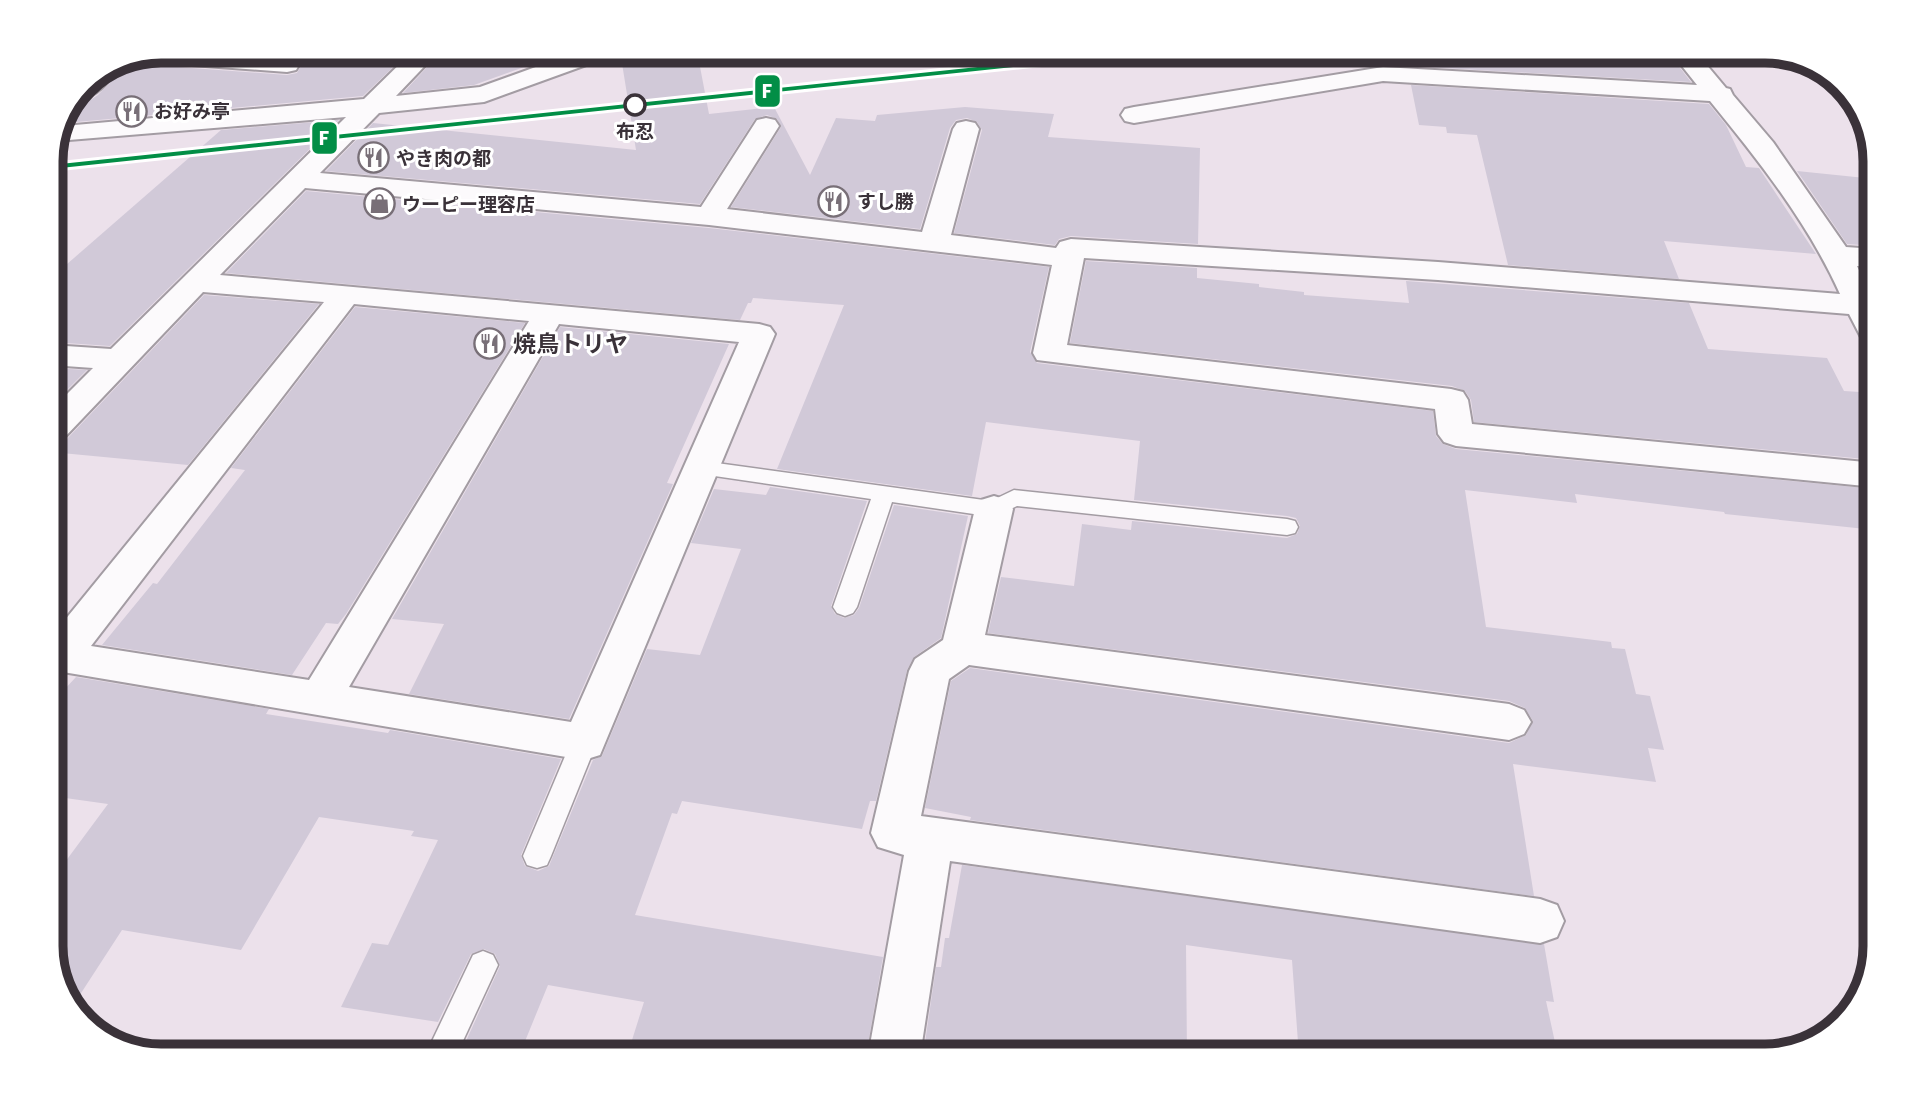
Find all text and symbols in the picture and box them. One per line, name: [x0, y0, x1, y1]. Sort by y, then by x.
line badge: F: [754, 74, 781, 108]
text: F: [762, 78, 772, 105]
restaurant icon: お好み亭: [114, 94, 148, 128]
marker: 布忍: [624, 94, 646, 116]
place label: お好み亭: [154, 98, 230, 125]
place label: 布忍: [616, 118, 654, 145]
line badge: F: [311, 121, 338, 155]
text: F: [319, 125, 329, 152]
restaurant icon: やき肉の都: [356, 141, 390, 175]
place label: やき肉の都: [396, 145, 491, 172]
restaurant icon: すし勝: [817, 184, 851, 218]
shop icon: ウーピー理容店: [362, 187, 396, 221]
place label: すし勝: [857, 188, 914, 215]
place label: ウーピー理容店: [402, 191, 535, 218]
restaurant icon: 焼鳥トリヤ: [473, 327, 507, 361]
place label: 焼鳥トリヤ: [513, 328, 628, 360]

